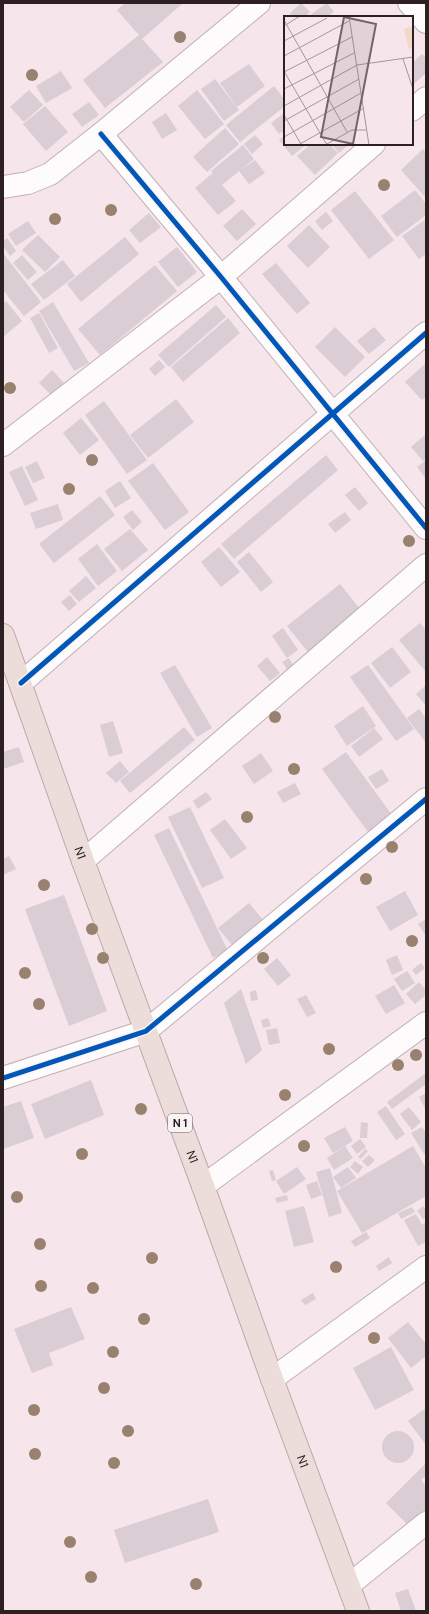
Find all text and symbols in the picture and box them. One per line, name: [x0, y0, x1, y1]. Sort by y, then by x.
inset map: [284, 16, 413, 145]
street label: N1: [71, 844, 90, 861]
road number: N 1: [168, 1114, 192, 1132]
street label: N1: [183, 1148, 202, 1165]
street label: N1: [293, 1453, 312, 1470]

